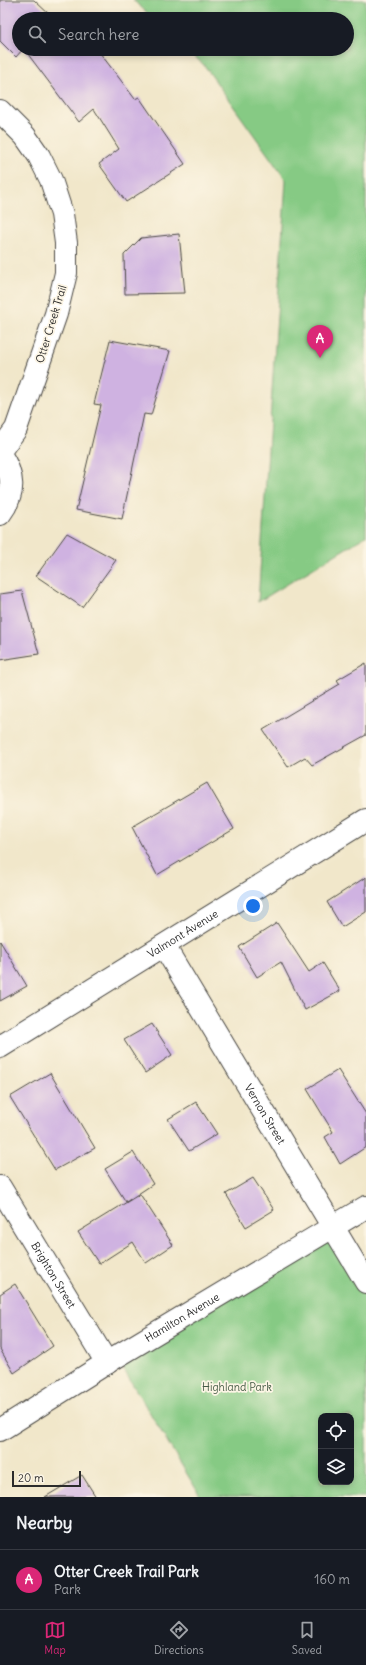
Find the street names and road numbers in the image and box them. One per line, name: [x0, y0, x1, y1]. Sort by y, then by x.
street label: Otter Creek Trail: [32, 283, 70, 365]
street label: Valmont Avenue: [145, 906, 221, 961]
street label: Vernon Street: [242, 1081, 289, 1147]
street label: Brighton Street: [28, 1239, 79, 1311]
street label: Hamilton Avenue: [142, 1290, 222, 1345]

